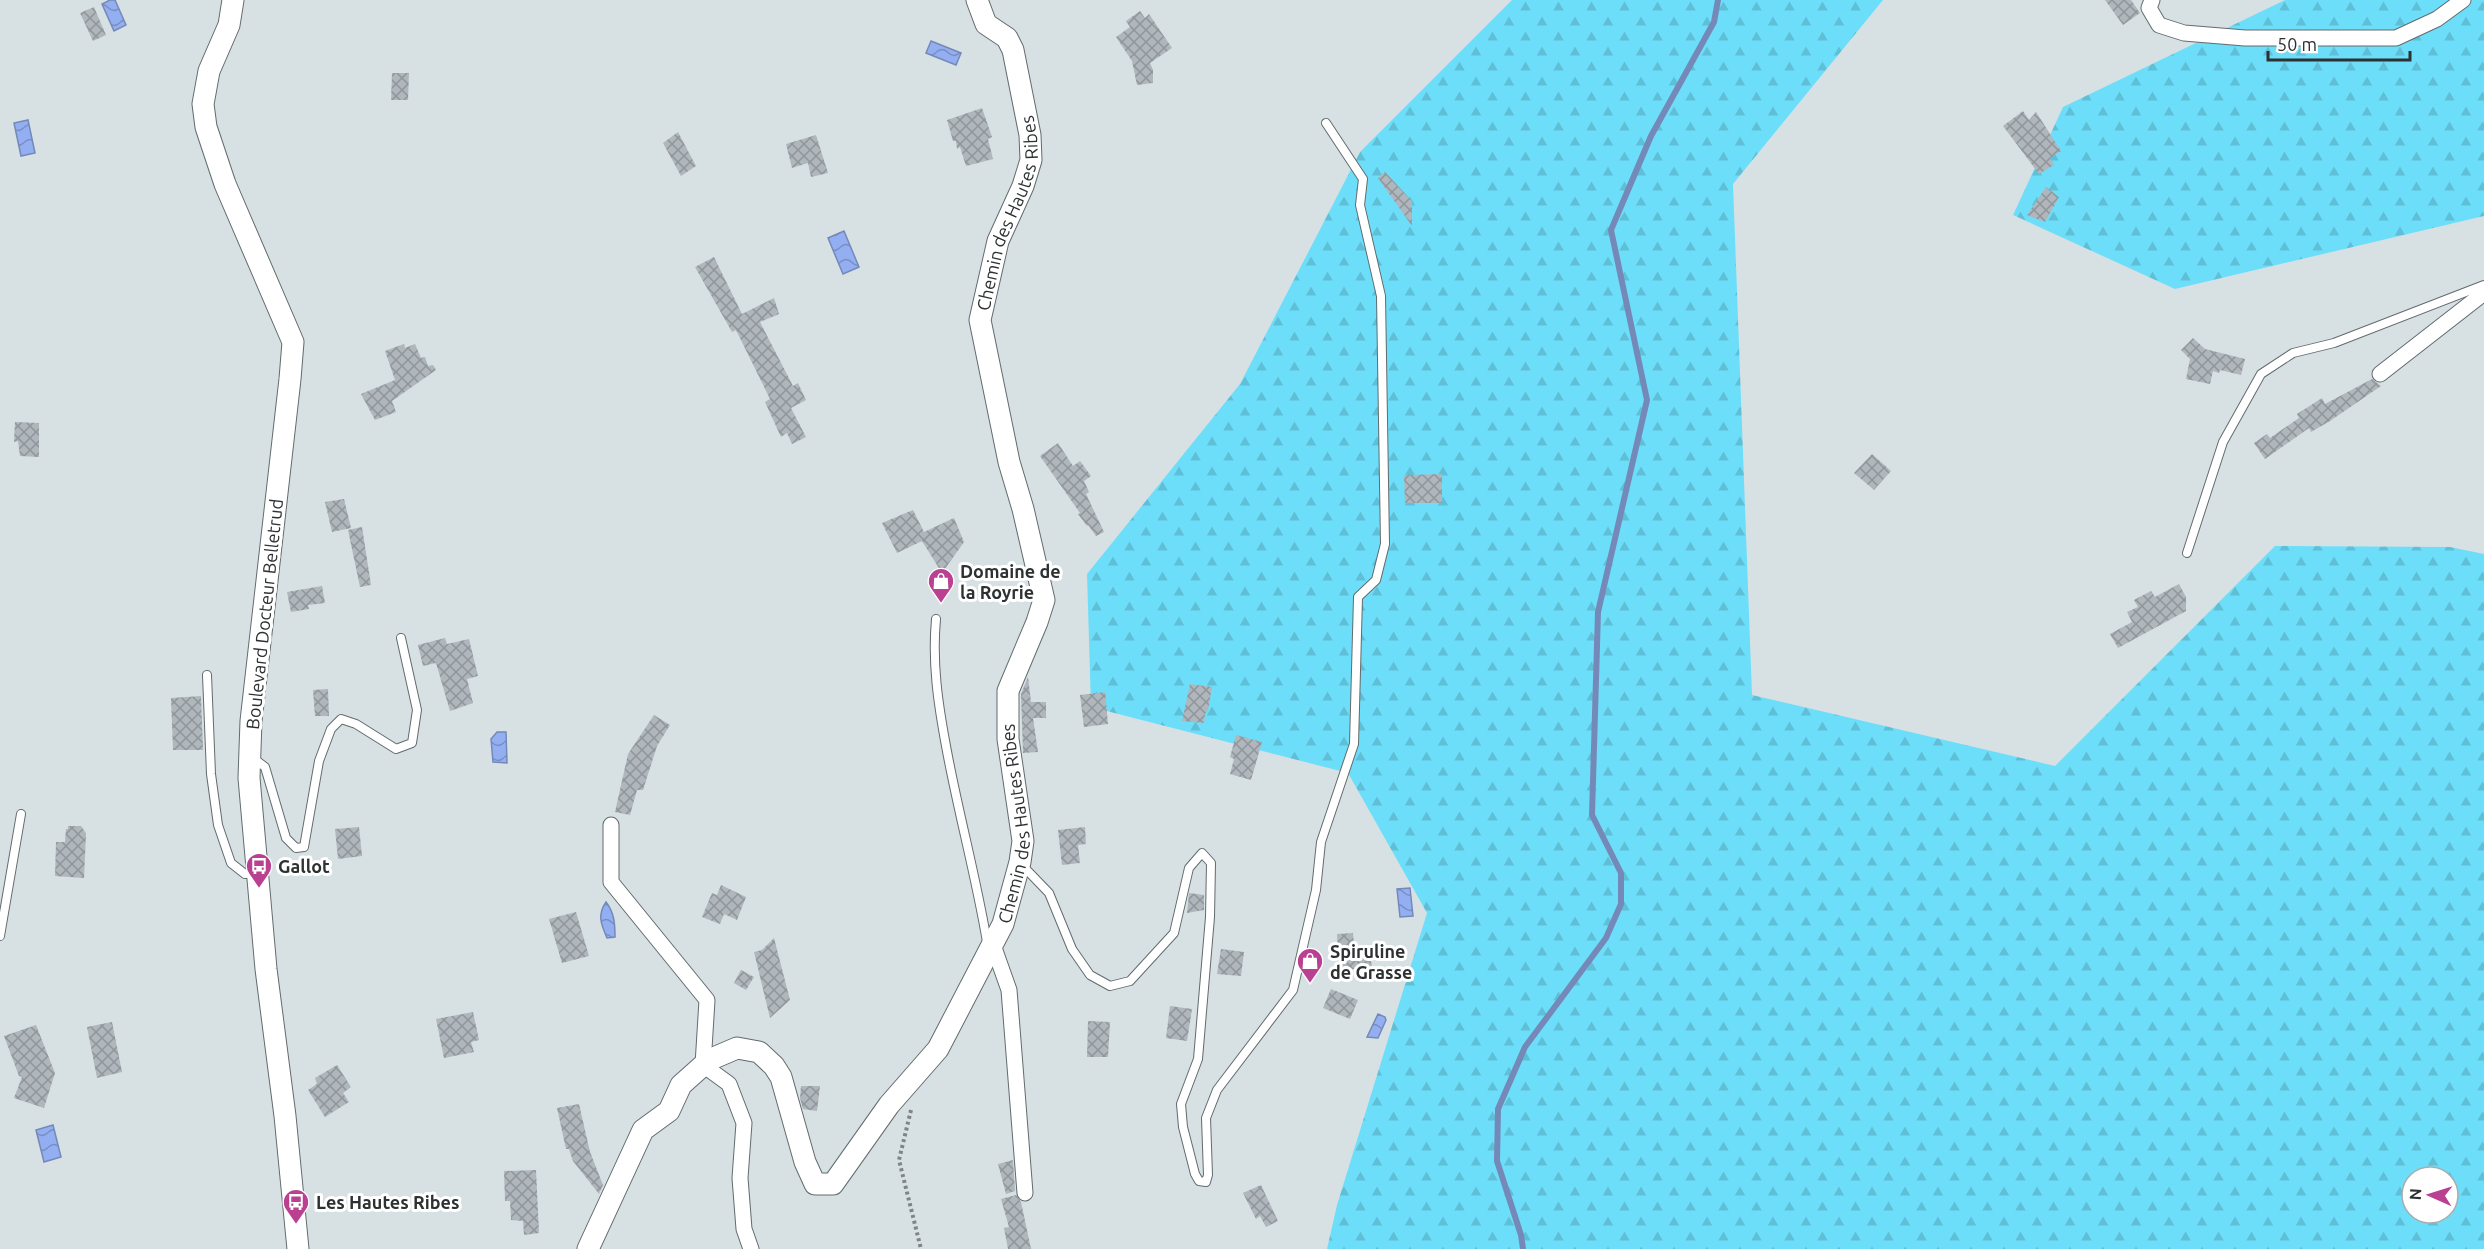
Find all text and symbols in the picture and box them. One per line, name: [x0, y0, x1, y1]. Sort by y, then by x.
scale bar: [2268, 24, 2410, 62]
text: 50 m: [2277, 34, 2317, 54]
street label: Chemin des Hautes Ribes: [973, 114, 1041, 312]
street label: Boulevard Docteur Belletrud: [242, 498, 286, 730]
place label: Domaine de la Royrie: [960, 561, 1061, 602]
shop icon: Domaine de la Royrie: [926, 566, 956, 604]
street label: Chemin des Hautes Ribes: [994, 723, 1033, 926]
bus stop icon: Gallot: [244, 851, 274, 889]
place label: Gallot: [278, 856, 330, 876]
place label: Spiruline de Grasse: [1330, 941, 1412, 982]
shop icon: Spiruline de Grasse: [1295, 946, 1325, 984]
north arrow: [2400, 1165, 2460, 1225]
bus stop icon: Les Hautes Ribes: [281, 1187, 311, 1225]
text: N: [2406, 1188, 2424, 1201]
place label: Les Hautes Ribes: [316, 1192, 459, 1212]

